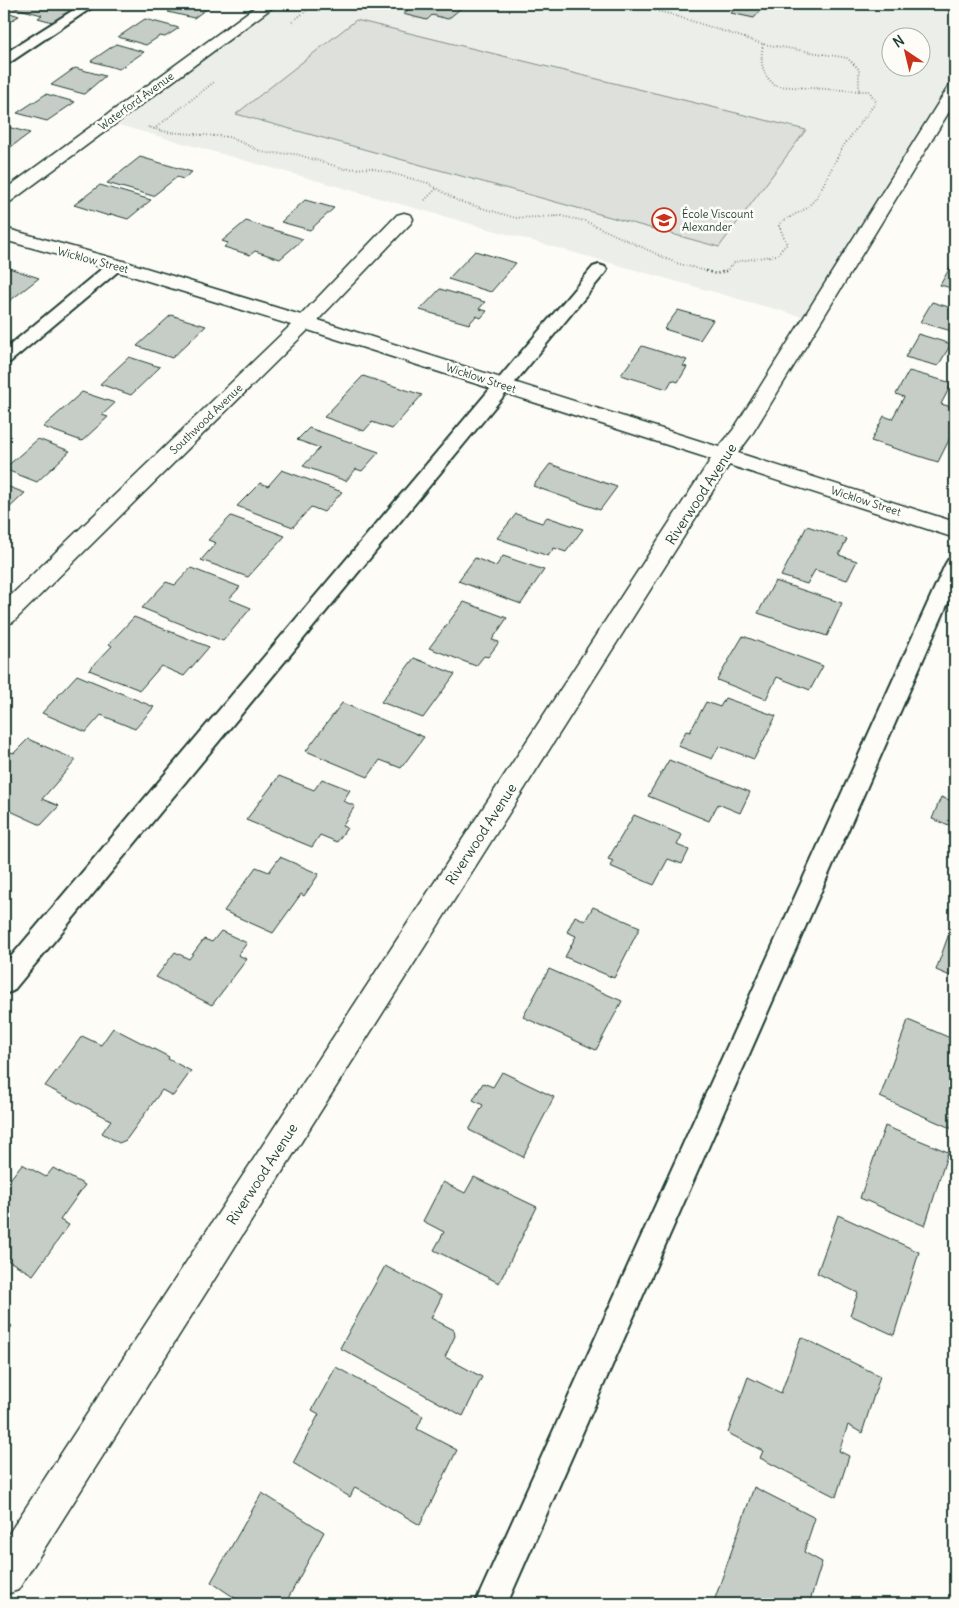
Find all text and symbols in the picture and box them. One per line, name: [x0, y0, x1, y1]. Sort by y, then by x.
north arrow: [882, 28, 932, 78]
text: N: [889, 31, 908, 52]
street label: Waterford Avenue: [96, 69, 177, 133]
place label: École Viscount Alexander: [682, 206, 754, 234]
school or university icon: École Viscount Alexander: [651, 207, 677, 233]
street label: Wicklow Street: [56, 244, 130, 276]
street label: Wicklow Street: [444, 360, 518, 396]
street label: Southwood Avenue: [167, 381, 245, 457]
street label: Riverwood Avenue: [662, 440, 740, 548]
street label: Wicklow Street: [829, 483, 903, 519]
street label: Riverwood Avenue: [442, 780, 520, 888]
street label: Riverwood Avenue: [223, 1120, 301, 1228]

